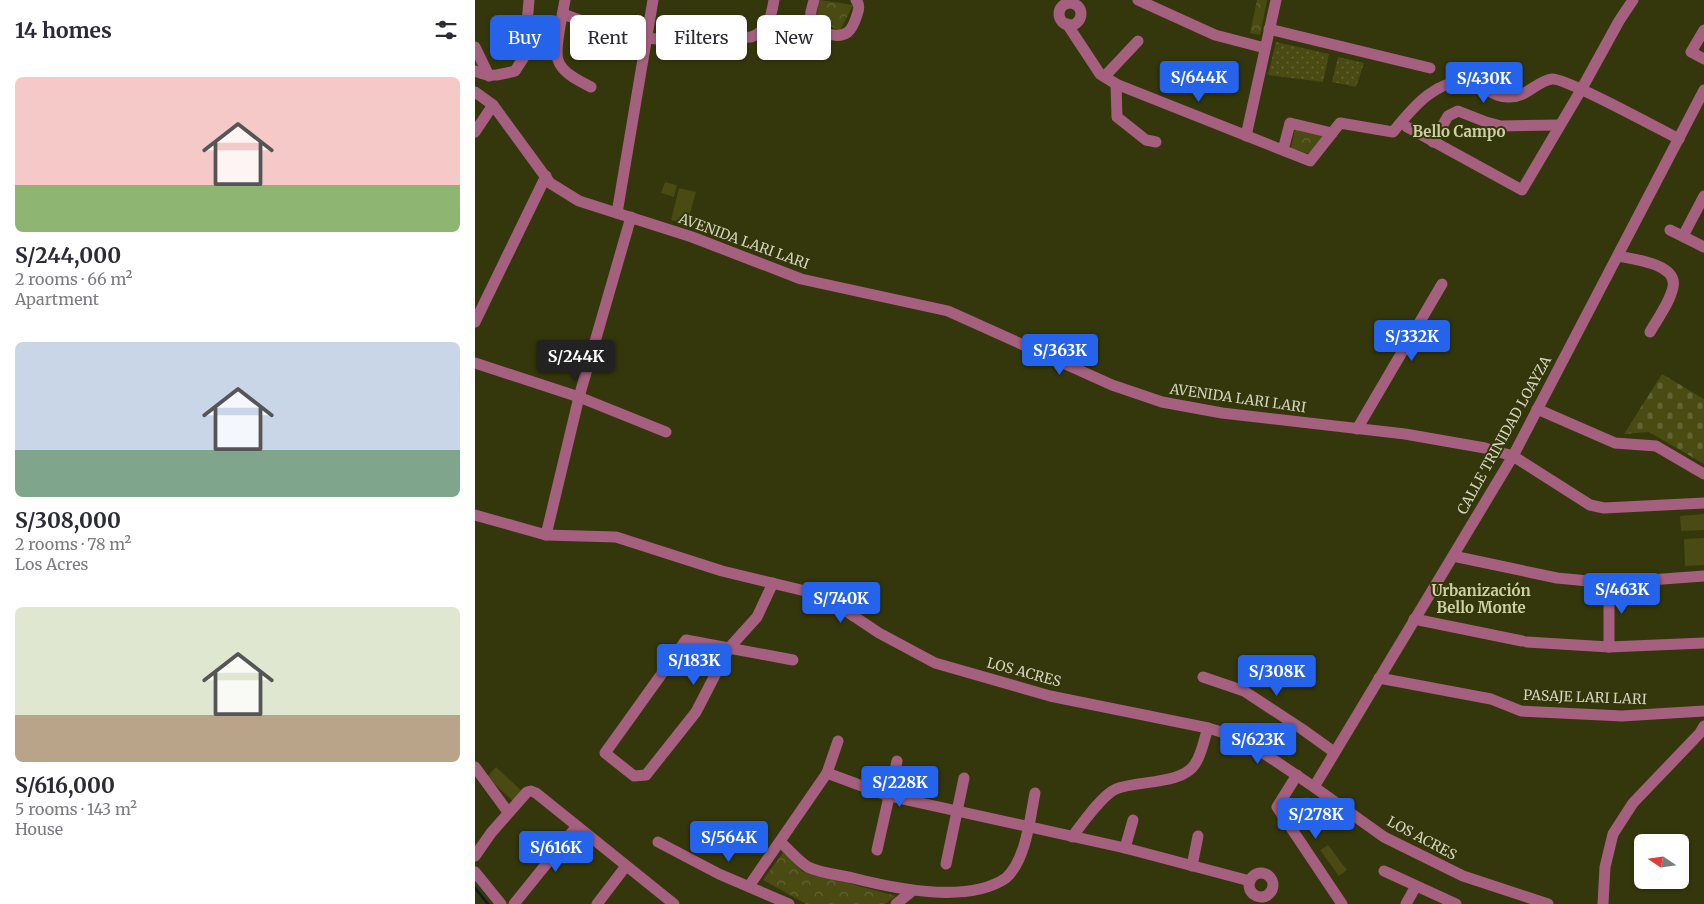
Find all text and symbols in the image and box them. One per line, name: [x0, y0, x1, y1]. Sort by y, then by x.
chip: Buy: [490, 15, 560, 60]
chip: Rent: [570, 15, 646, 60]
chip: Filters: [656, 15, 747, 60]
chip: New: [757, 15, 831, 60]
icon: filters: [432, 16, 460, 44]
text: 14 homes: [15, 17, 112, 44]
pin: S/644K: [1158, 61, 1240, 103]
pin: S/430K: [1443, 62, 1525, 104]
text: S/644K: [1171, 67, 1227, 87]
text: S/430K: [1457, 68, 1511, 88]
icon: home: [193, 109, 283, 199]
district label: Bello Campo: [1413, 122, 1506, 141]
street label: AVENIDA LARI LARI: [675, 209, 812, 273]
text: S/244,000: [15, 242, 121, 269]
text: 2 rooms · 66 m²: [15, 269, 132, 289]
text: Apartment: [15, 289, 99, 309]
pin: S/332K: [1371, 320, 1453, 362]
text: S/332K: [1385, 326, 1439, 346]
pin: S/363K: [1019, 334, 1101, 376]
pin: S/244K: [535, 340, 617, 382]
text: S/363K: [1033, 340, 1087, 360]
text: S/244K: [548, 346, 604, 366]
street label: CALLE TRINIDAD LOAYZA: [1453, 353, 1555, 517]
icon: home: [193, 374, 283, 464]
street label: AVENIDA LARI LARI: [1168, 379, 1307, 416]
text: S/308,000: [15, 507, 121, 534]
text: 2 rooms · 78 m²: [15, 534, 131, 554]
text: Los Acres: [15, 554, 88, 574]
pin: S/463K: [1581, 572, 1663, 615]
text: S/463K: [1595, 579, 1649, 599]
district label: Urbanización Bello Monte: [1431, 581, 1531, 617]
pin: S/740K: [800, 582, 882, 624]
text: S/740K: [813, 588, 869, 608]
icon: home: [193, 639, 283, 729]
pin: S/183K: [653, 644, 735, 686]
text: S/183K: [668, 650, 720, 670]
street label: LOS ACRES: [985, 653, 1063, 691]
pin: S/308K: [1236, 654, 1318, 697]
text: S/308K: [1249, 661, 1305, 681]
street label: PASAJE LARI LARI: [1523, 686, 1647, 708]
pin: S/623K: [1217, 722, 1299, 765]
text: S/623K: [1231, 729, 1285, 749]
pin: S/228K: [859, 766, 941, 808]
text: S/616,000: [15, 772, 115, 799]
text: S/228K: [872, 772, 928, 792]
pin: S/278K: [1275, 798, 1357, 840]
text: 5 rooms · 143 m²: [15, 799, 137, 819]
text: S/278K: [1289, 804, 1343, 824]
street label: LOS ACRES: [1384, 812, 1460, 864]
text: House: [15, 819, 63, 839]
pin: S/564K: [688, 820, 770, 863]
text: S/564K: [701, 827, 757, 847]
pin: S/616K: [515, 830, 597, 873]
north arrow: [1634, 834, 1689, 889]
map controls: [1634, 834, 1689, 889]
text: S/616K: [530, 837, 582, 857]

